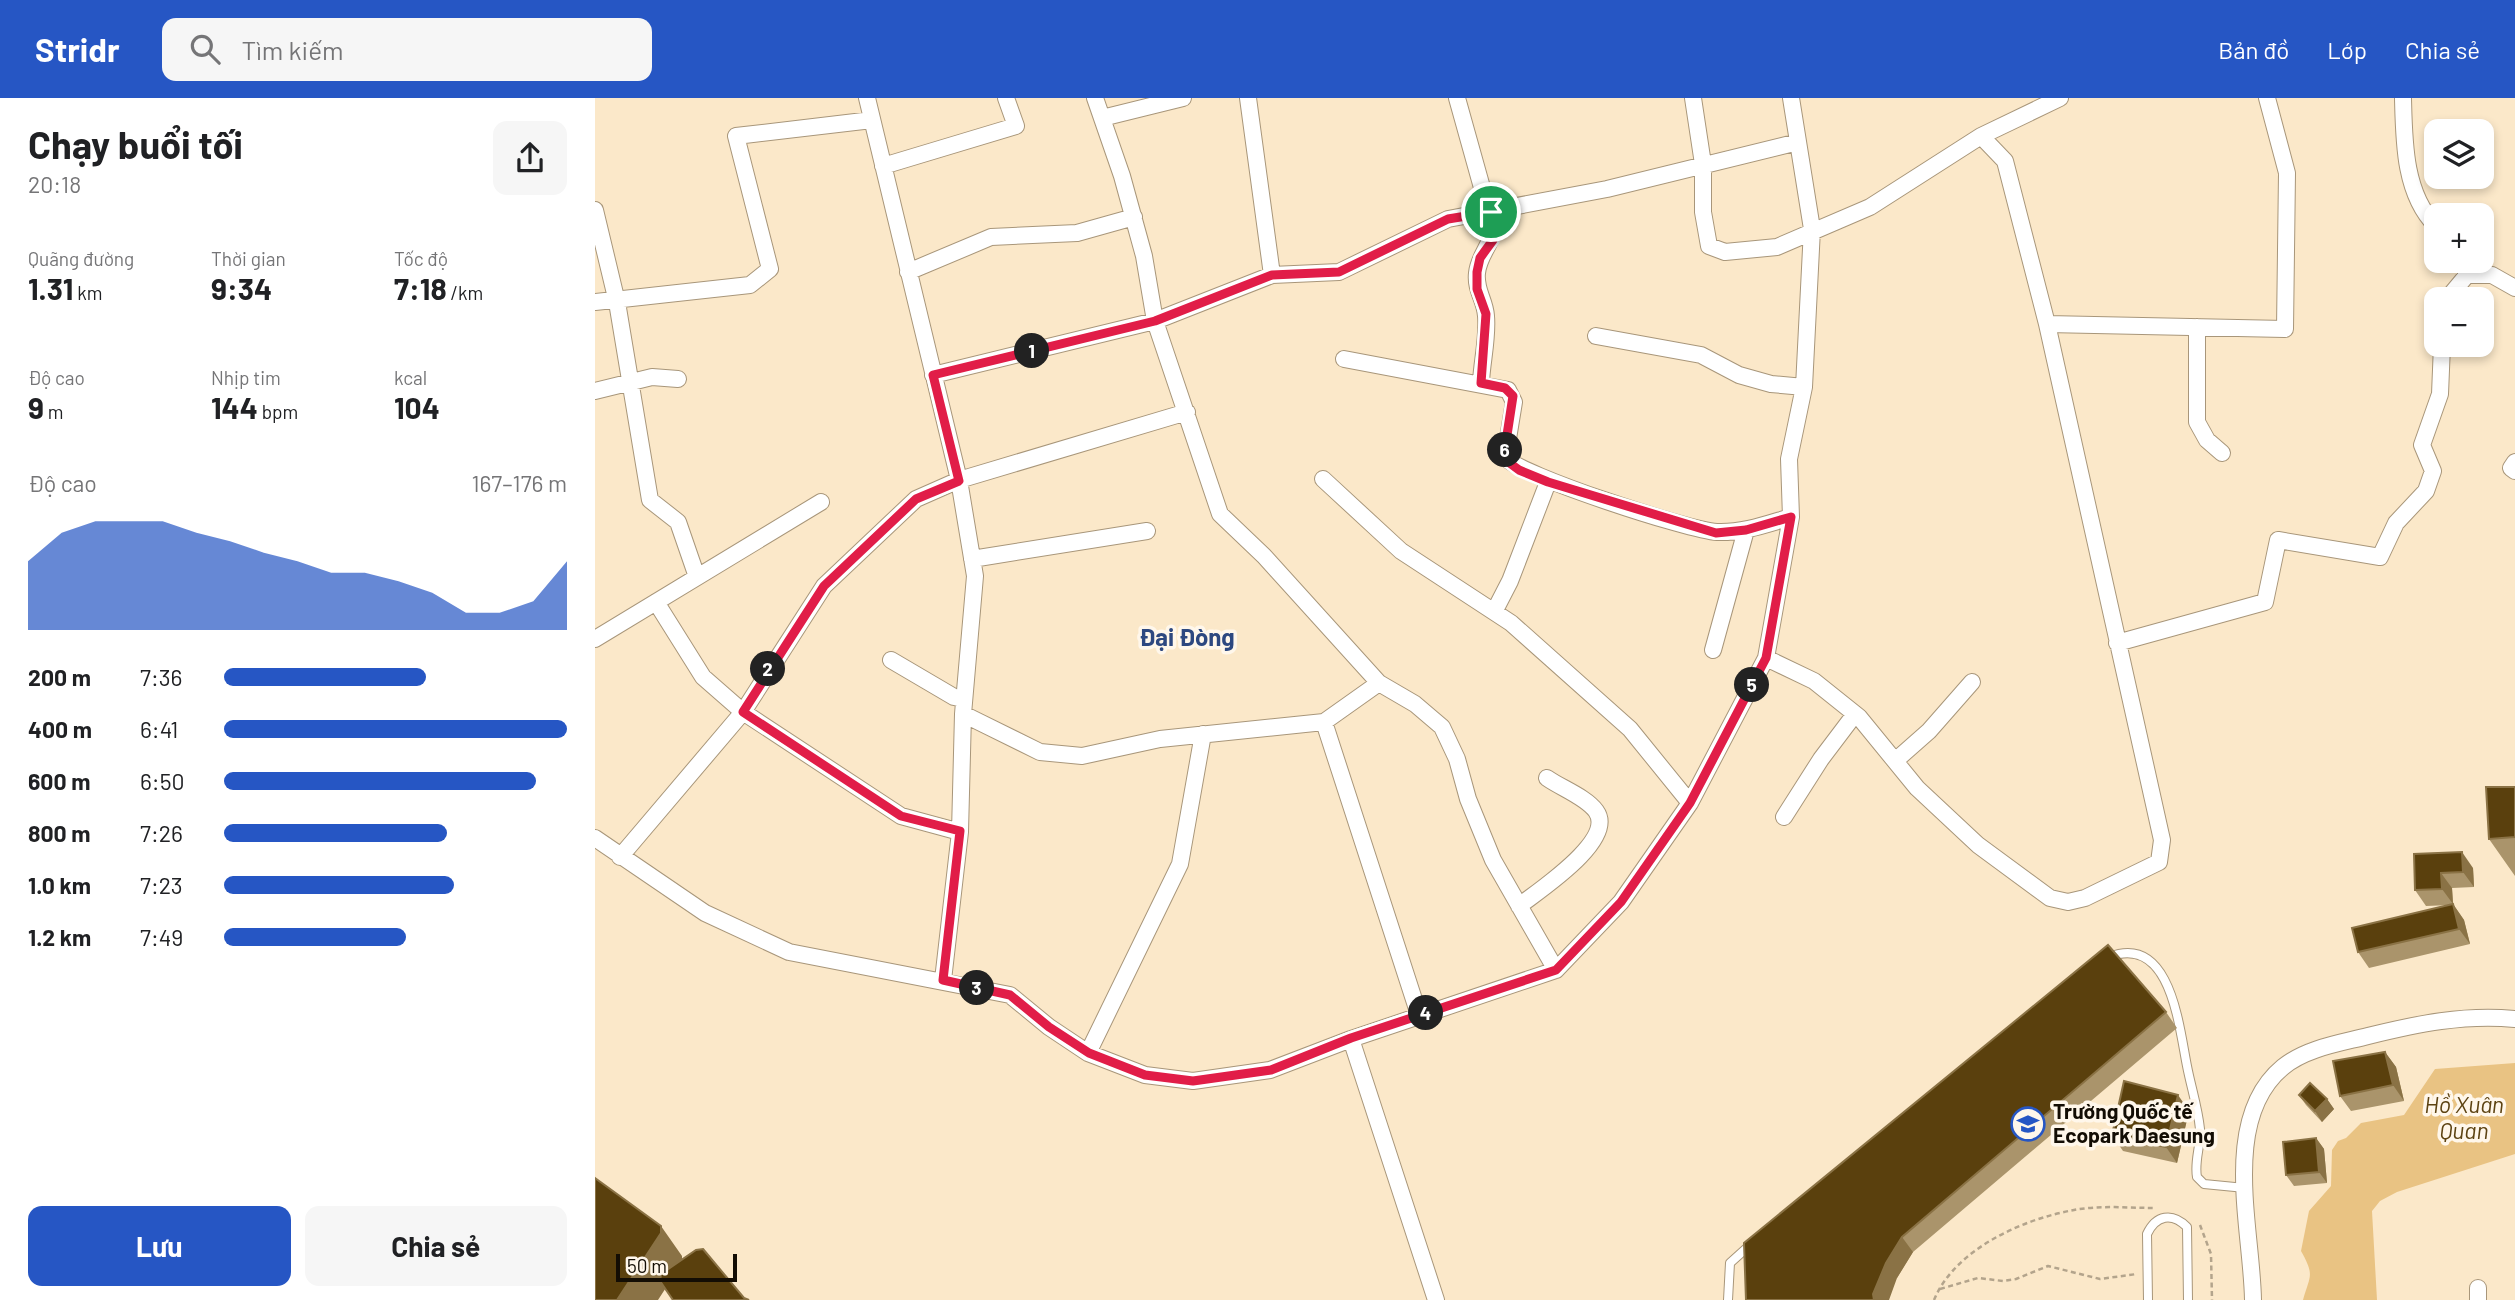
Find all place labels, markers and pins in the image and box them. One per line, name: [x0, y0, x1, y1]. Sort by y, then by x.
pin: [1461, 182, 1521, 242]
pin: 1: [1015, 334, 1049, 368]
pin: 6: [1487, 432, 1523, 468]
pin: 2: [751, 652, 785, 686]
pin: 5: [1735, 668, 1769, 702]
pin: 3: [959, 970, 995, 1006]
pin: 4: [1409, 996, 1443, 1030]
place label: Trường Quốc tế Ecopark Daesung: [2053, 1098, 2215, 1147]
school or university icon: Trường Quốc tế Ecopark Daesung: [2009, 1105, 2047, 1143]

